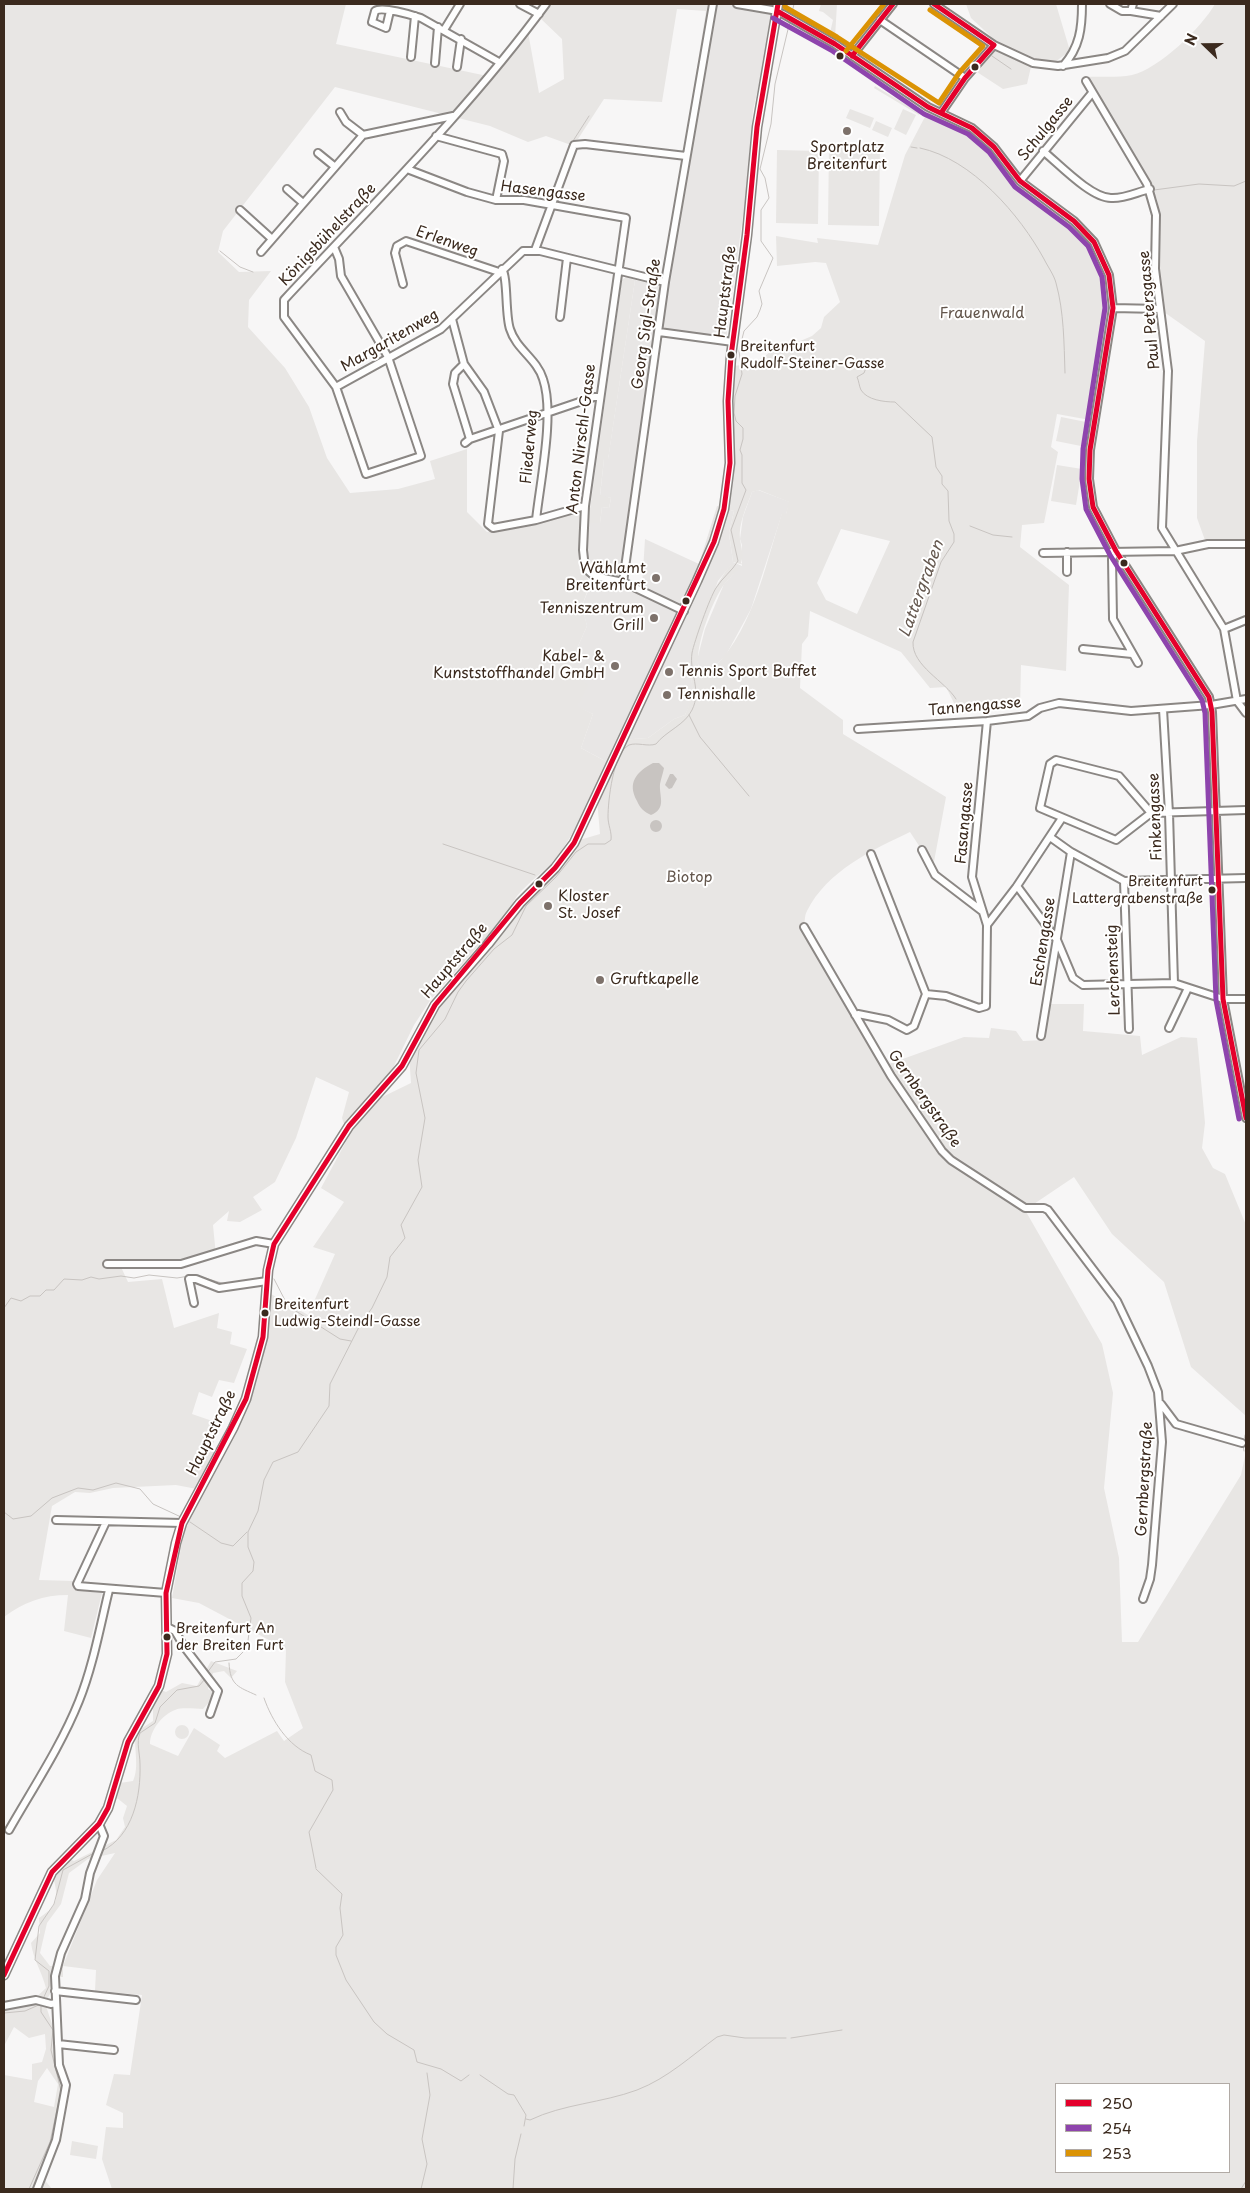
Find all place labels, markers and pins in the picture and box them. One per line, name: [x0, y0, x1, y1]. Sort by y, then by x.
unlabelled marker: [835, 51, 845, 61]
unlabelled marker: [970, 62, 980, 72]
marker: Sportplatz Breitenfurt: [841, 125, 853, 137]
place label: Sportplatz Breitenfurt: [807, 139, 887, 174]
place label: Breitenfurt Rudolf-Steiner-Gasse: [740, 339, 885, 372]
marker: Breitenfurt Rudolf-Steiner-Gasse: [726, 350, 736, 360]
unlabelled marker: [1119, 558, 1129, 568]
place label: Wählamt Breitenfurt: [566, 560, 646, 595]
marker: Wählamt Breitenfurt: [650, 572, 662, 584]
unlabelled marker: [681, 596, 691, 606]
place label: Tenniszentrum Grill: [540, 600, 644, 635]
marker: Tenniszentrum Grill: [648, 612, 660, 624]
place label: Kabel- & Kunststoffhandel GmbH: [433, 648, 605, 683]
marker: Kabel- & Kunststoffhandel GmbH: [609, 660, 621, 672]
place label: Tennis Sport Buffet: [679, 663, 817, 681]
marker: Tennis Sport Buffet: [663, 666, 675, 678]
place label: Tennishalle: [677, 686, 756, 704]
marker: Tennishalle: [661, 689, 673, 701]
place label: Breitenfurt Lattergrabenstraße: [1072, 874, 1203, 906]
unlabelled marker: [534, 879, 544, 889]
marker: Breitenfurt Lattergrabenstraße: [1207, 885, 1217, 895]
place label: Kloster St. Josef: [558, 888, 620, 923]
marker: Kloster St. Josef: [542, 900, 554, 912]
place label: Gruftkapelle: [610, 971, 699, 989]
marker: Gruftkapelle: [594, 974, 606, 986]
place label: Breitenfurt Ludwig-Steindl-Gasse: [274, 1297, 420, 1330]
marker: Breitenfurt Ludwig-Steindl-Gasse: [260, 1308, 270, 1318]
place label: Breitenfurt An der Breiten Furt: [176, 1621, 284, 1654]
marker: Breitenfurt An der Breiten Furt: [162, 1632, 172, 1642]

